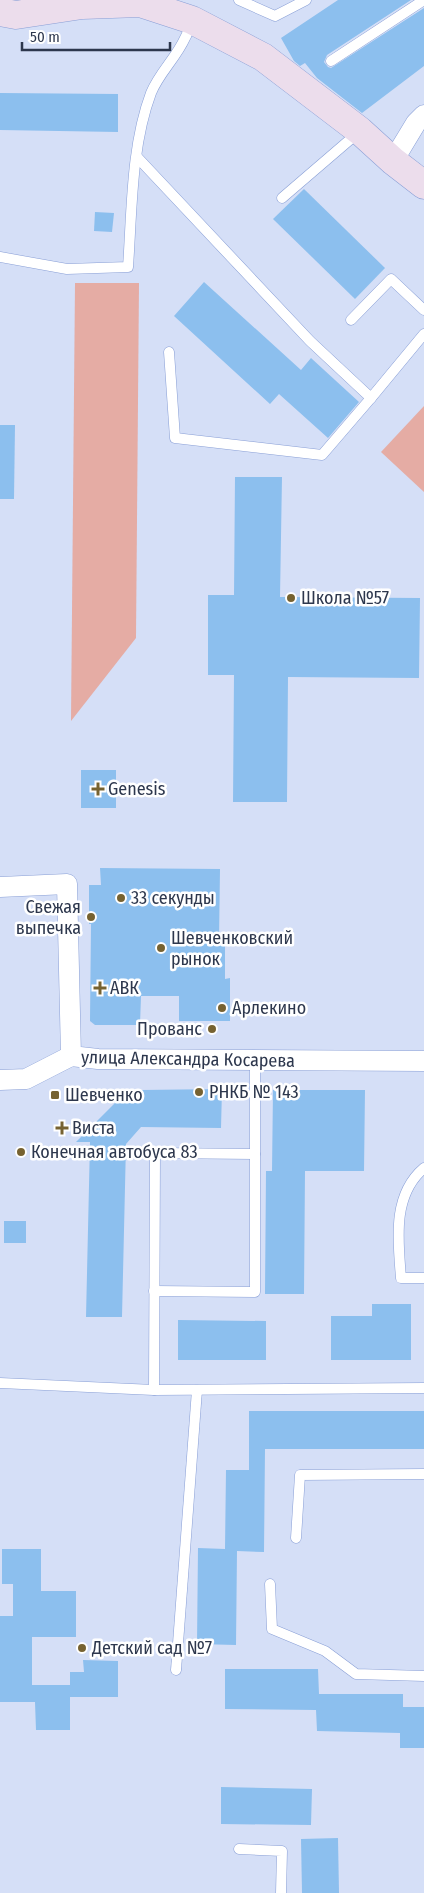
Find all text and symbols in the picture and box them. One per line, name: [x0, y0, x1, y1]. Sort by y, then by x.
scale bar: [22, 20, 170, 52]
text: 50 m: [30, 28, 60, 46]
place label: Школа №57: [301, 587, 389, 609]
marker: Школа №57: [285, 592, 297, 604]
place label: Genesis: [108, 778, 166, 800]
marker: Genesis: [92, 783, 104, 795]
place label: 33 секунды: [131, 887, 215, 909]
marker: 33 секунды: [115, 892, 127, 904]
place label: Свежая выпечка: [16, 896, 81, 939]
marker: Свежая выпечка: [85, 911, 97, 923]
place label: Шевченковский рынок: [171, 927, 293, 970]
marker: Шевченковский рынок: [155, 942, 167, 954]
place label: АВК: [110, 977, 139, 999]
marker: АВК: [94, 982, 106, 994]
place label: Арлекино: [232, 997, 306, 1019]
marker: Арлекино: [216, 1002, 228, 1014]
place label: Прованс: [137, 1018, 202, 1040]
marker: Прованс: [206, 1023, 218, 1035]
street label: улица Александра Косарева: [81, 1046, 295, 1072]
place label: РНКБ № 143: [209, 1081, 299, 1103]
place label: Шевченко: [65, 1084, 143, 1106]
marker: РНКБ № 143: [193, 1086, 205, 1098]
marker: Шевченко: [49, 1089, 61, 1101]
place label: Виста: [72, 1117, 115, 1139]
marker: Виста: [56, 1122, 68, 1134]
place label: Конечная автобуса 83: [31, 1141, 198, 1163]
marker: Конечная автобуса 83: [15, 1146, 27, 1158]
place label: Детский сад №7: [91, 1637, 212, 1659]
marker: Детский сад №7: [76, 1642, 88, 1654]

